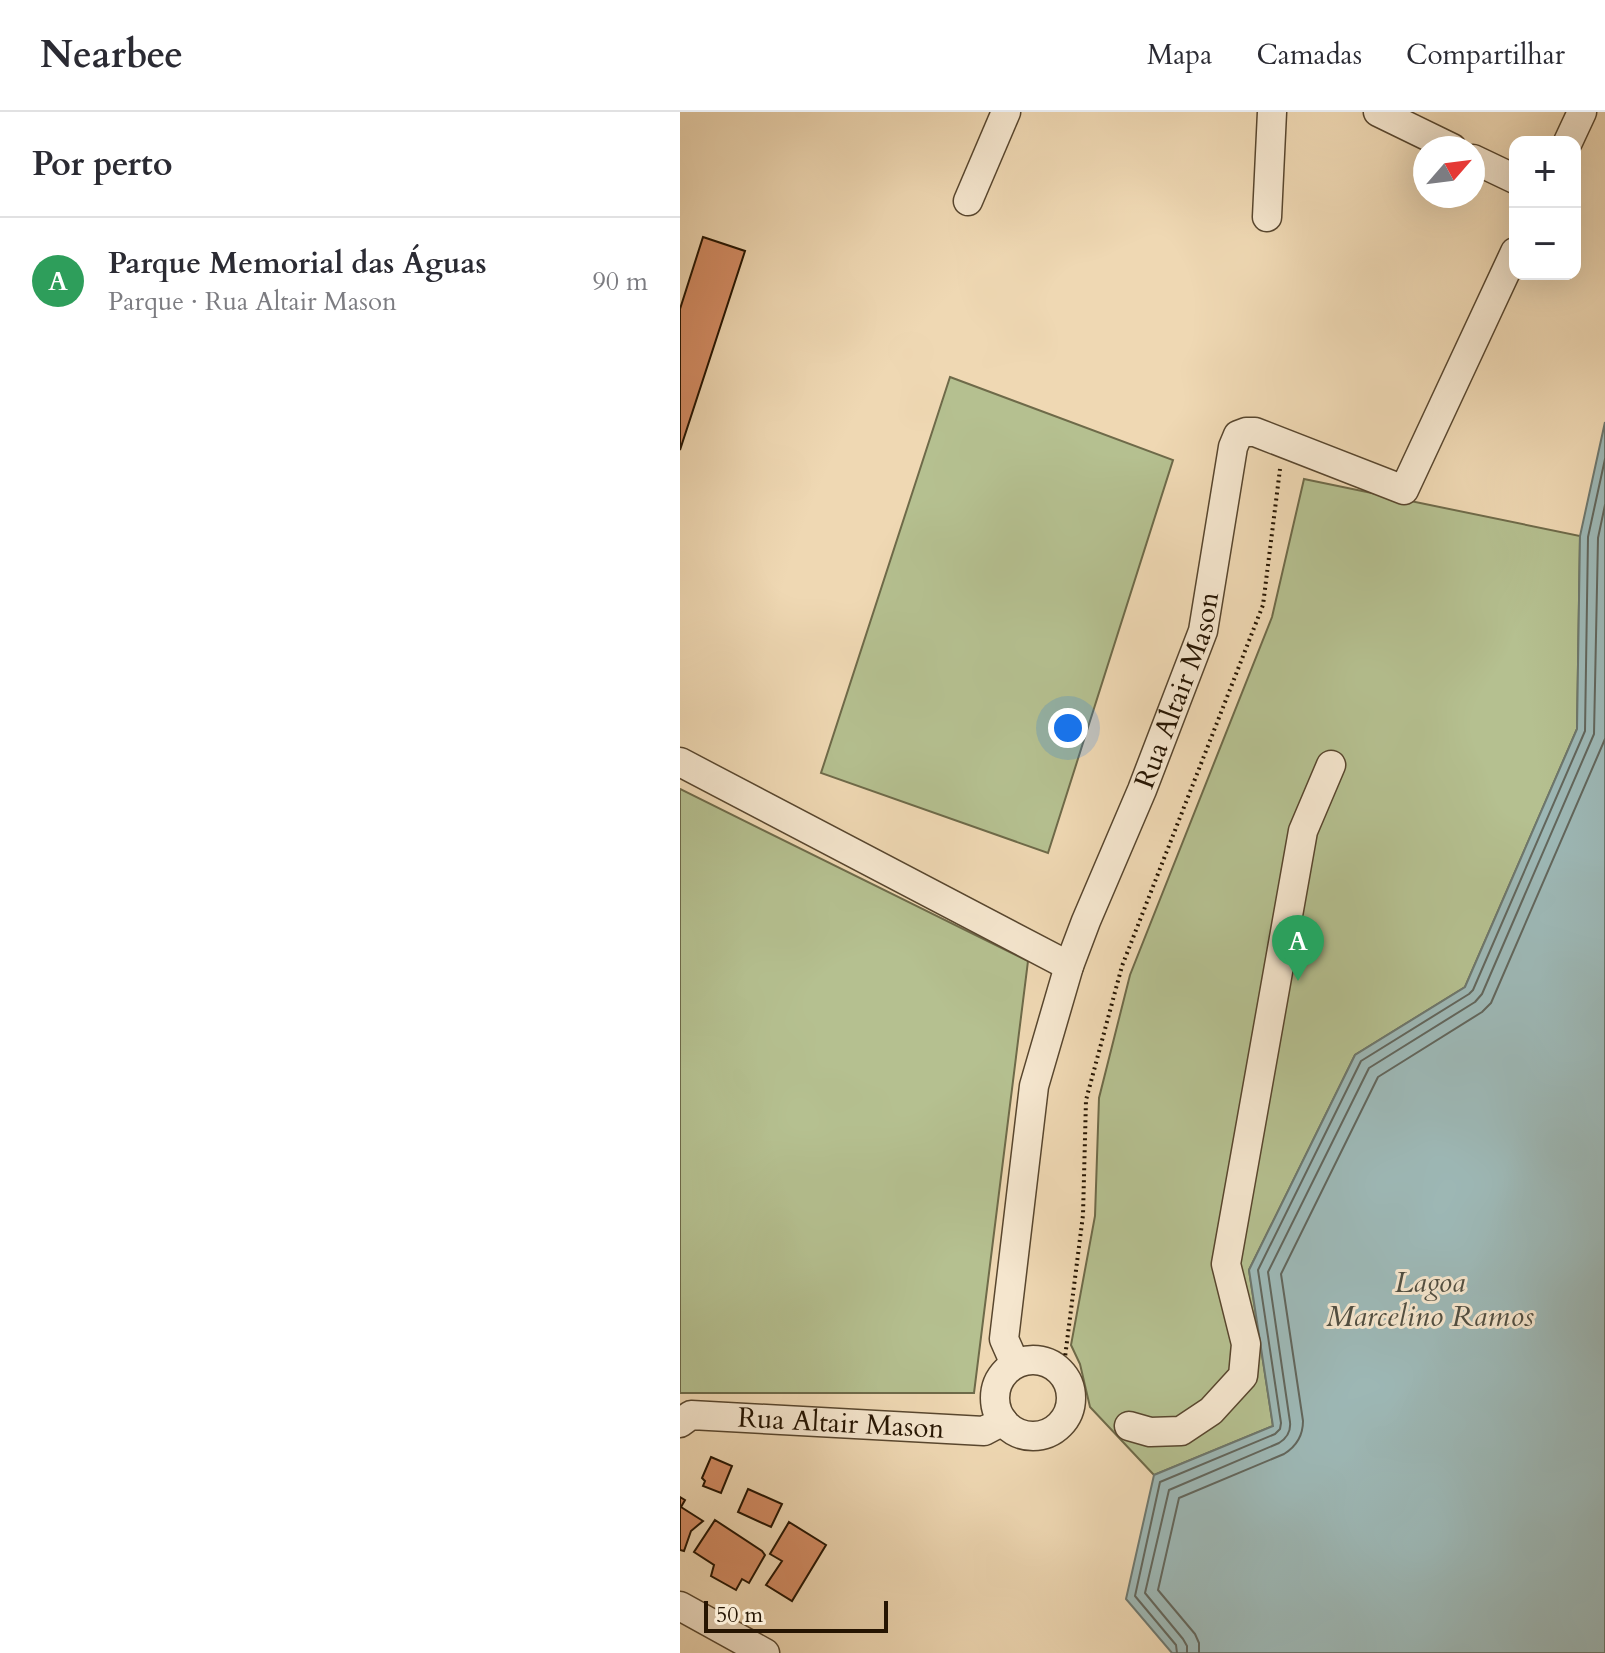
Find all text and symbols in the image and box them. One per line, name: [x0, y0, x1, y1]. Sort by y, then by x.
text: Nearbee: [40, 29, 183, 81]
text: Mapa: [1147, 36, 1212, 74]
text: Camadas: [1256, 36, 1362, 74]
text: Compartilhar: [1406, 36, 1565, 74]
north arrow: [1413, 136, 1485, 208]
map controls: [1509, 136, 1581, 280]
button: +: [1509, 136, 1581, 208]
text: Por perto: [32, 141, 173, 187]
button: −: [1509, 208, 1581, 280]
text: Parque Memorial das Águas: [108, 243, 487, 284]
text: A: [48, 264, 68, 299]
text: 90 m: [592, 264, 648, 299]
text: Parque · Rua Altair Mason: [108, 284, 397, 319]
street label: Rua Altair Mason: [1125, 589, 1228, 794]
your location: [1048, 708, 1088, 748]
pin: A: [1272, 915, 1324, 981]
water label: Lagoa Marcelino Ramos: [1326, 1262, 1534, 1337]
street label: Rua Altair Mason: [737, 1399, 946, 1448]
scale bar: [704, 1597, 888, 1633]
text: 50 m: [716, 1600, 763, 1630]

